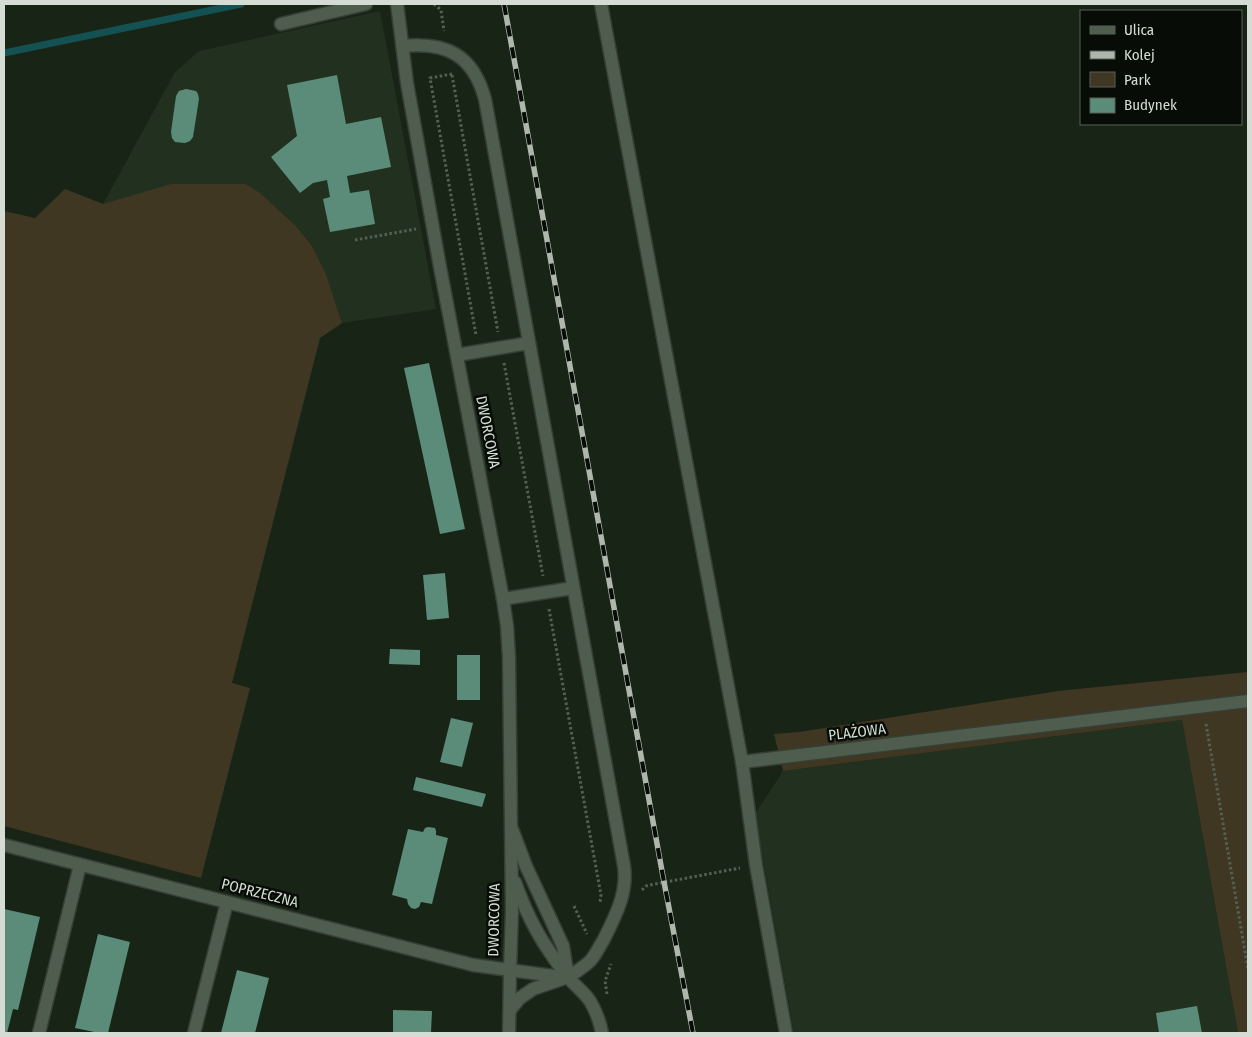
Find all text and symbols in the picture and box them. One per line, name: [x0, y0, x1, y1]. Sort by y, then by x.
legend: [1080, 10, 1242, 125]
text: Ulica: [1124, 21, 1154, 39]
text: Kolej: [1124, 46, 1155, 64]
text: Park: [1124, 71, 1151, 89]
text: Budynek: [1124, 96, 1177, 114]
street label: DWORCOWA: [472, 394, 504, 470]
street label: PLAŻOWA: [827, 720, 887, 744]
street label: POPRZECZNA: [220, 875, 300, 911]
street label: DWORCOWA: [484, 883, 504, 957]

